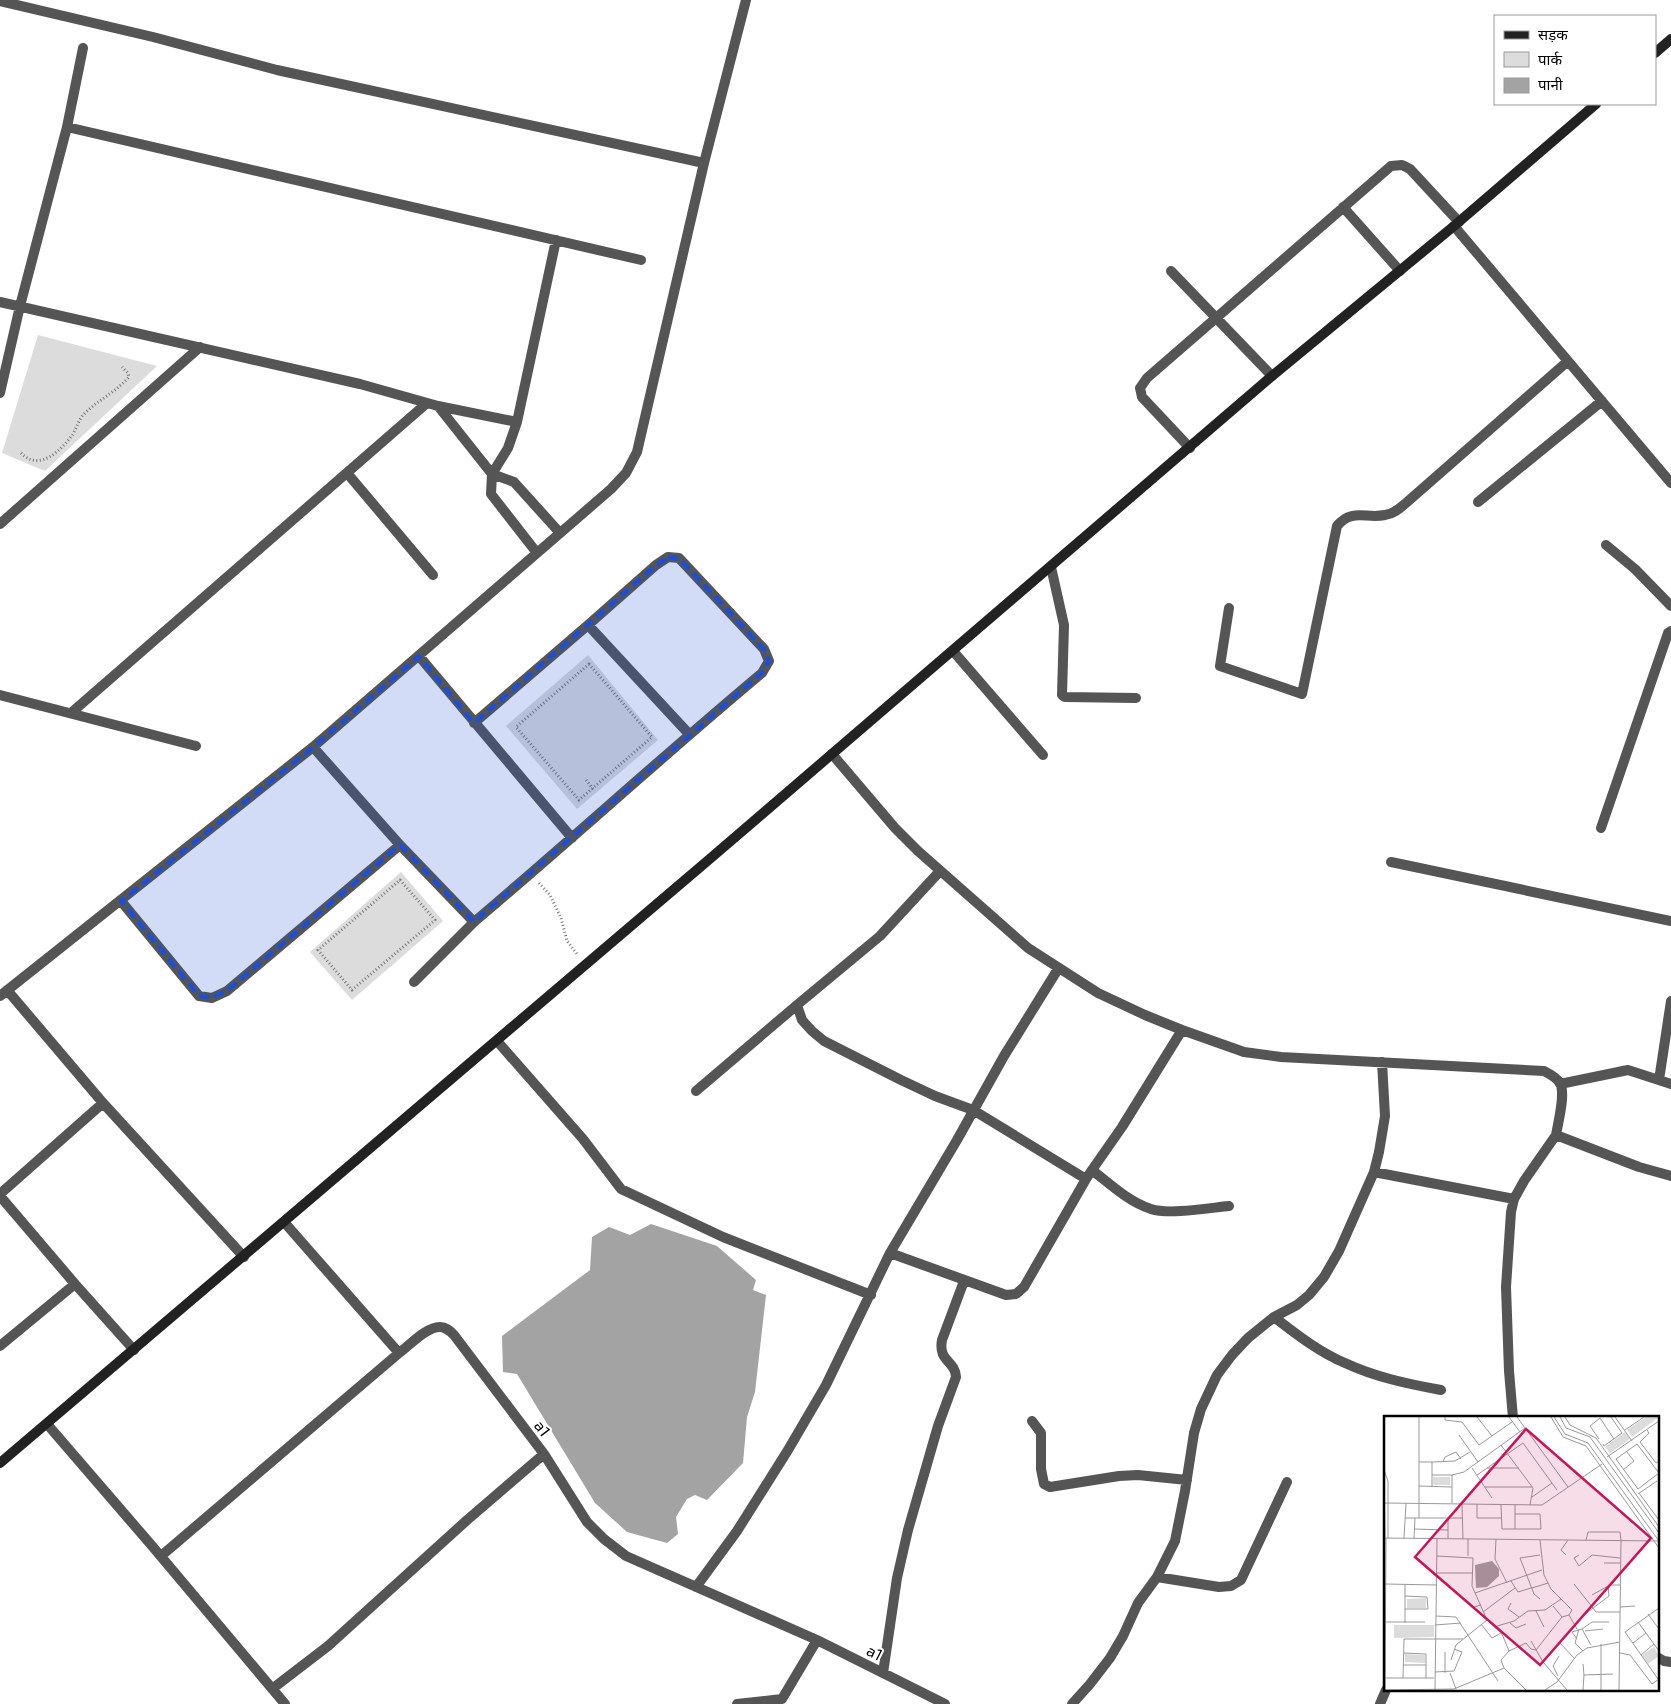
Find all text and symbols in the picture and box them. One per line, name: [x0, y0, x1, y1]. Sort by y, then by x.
legend: [1494, 15, 1656, 105]
text: सड़क: [1538, 25, 1568, 43]
text: पार्क: [1538, 50, 1562, 68]
text: पानी: [1538, 75, 1564, 93]
street label: a1: [531, 1416, 555, 1440]
inset map: [1384, 1416, 1658, 1692]
street label: a1: [864, 1640, 886, 1664]

